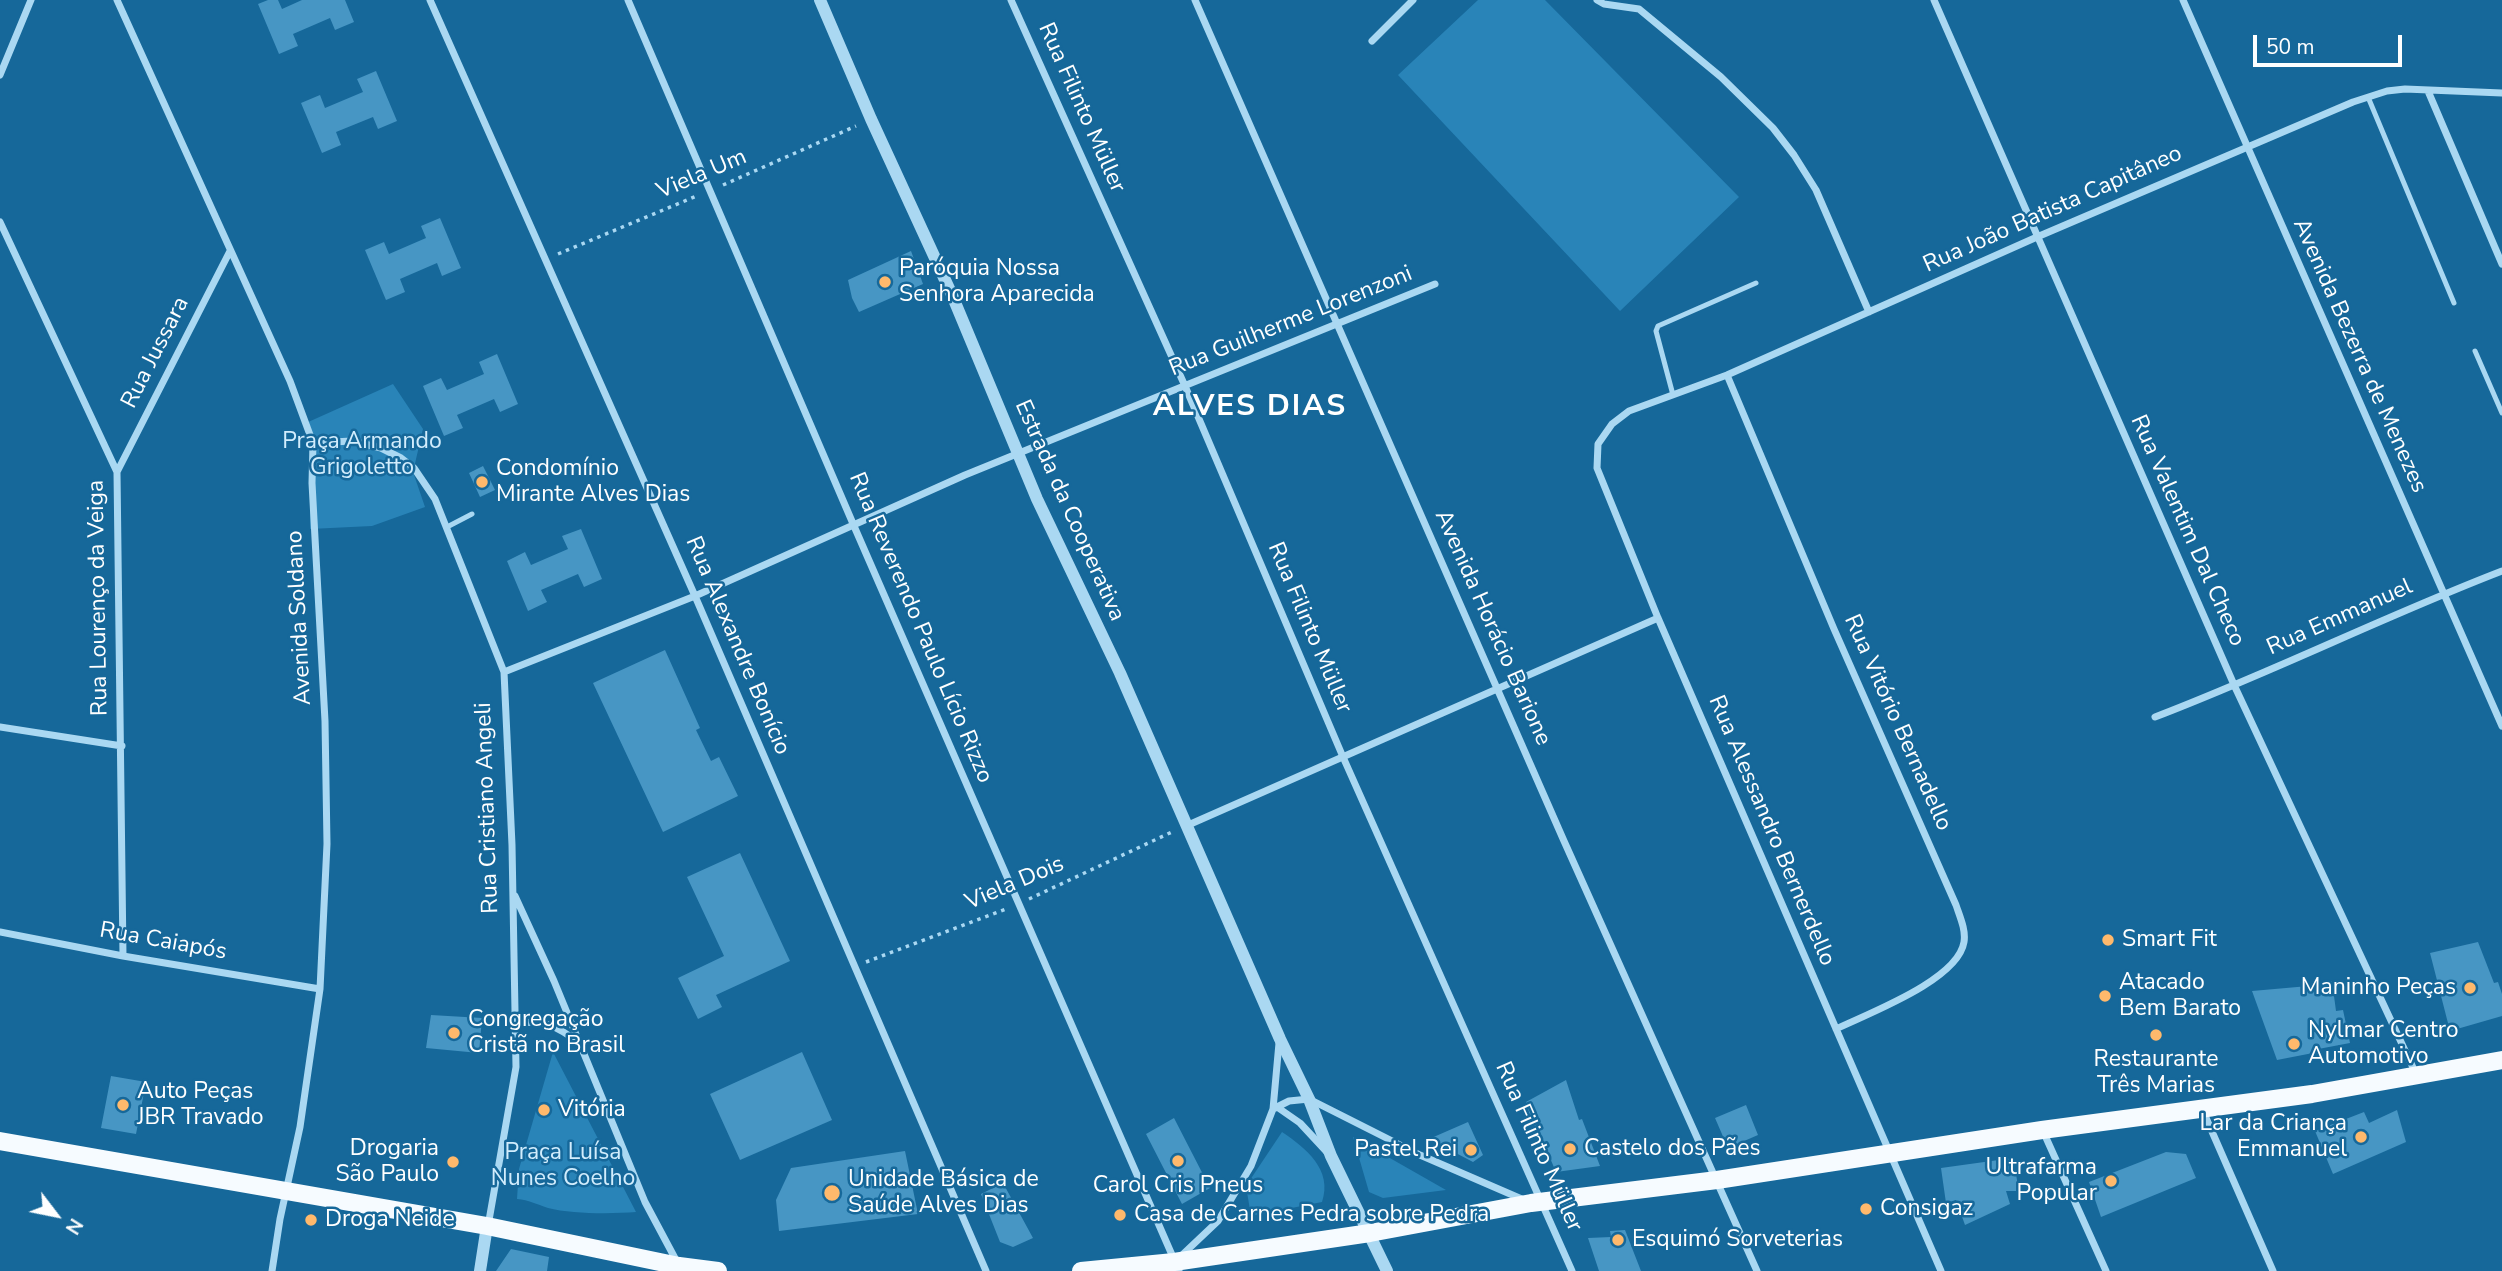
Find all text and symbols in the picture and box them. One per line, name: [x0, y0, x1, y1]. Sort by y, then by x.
street label: Rua Filinto Müller: [1031, 19, 1131, 197]
scale bar: [2257, 21, 2406, 65]
text: 50 m: [2266, 33, 2315, 61]
street label: Rua João Batista Capitâneo: [1919, 140, 2187, 280]
street label: Viela Um: [653, 144, 751, 206]
street label: Avenida Bezerra de Menezes: [2286, 215, 2432, 497]
place label: Paróquia Nossa Senhora Aparecida: [899, 255, 1095, 309]
street label: Rua Guilherme Lorenzoni: [1165, 261, 1417, 383]
marker: Paróquia Nossa Senhora Aparecida: [877, 274, 893, 290]
street label: Rua Jussara: [116, 293, 196, 413]
district label: ALVES DIAS: [1154, 390, 1346, 426]
street label: Estrada da Cooperativa: [1008, 396, 1130, 626]
street label: Rua Valentim Dal Checo: [2124, 411, 2250, 651]
park label: Praça Armando Grigoletto: [282, 428, 442, 482]
place label: Condomínio Mirante Alves Dias: [496, 455, 690, 509]
street label: Rua Reverendo Paulo Lício Rizzo: [842, 469, 998, 787]
marker: Condomínio Mirante Alves Dias: [474, 474, 490, 490]
street label: Rua Lourenço da Veiga: [83, 480, 115, 716]
street label: Avenida Horácio Barione: [1428, 506, 1556, 750]
street label: Avenida Soldano: [282, 530, 318, 706]
street label: Rua Alexandre Bonício: [679, 533, 795, 759]
street label: Rua Filinto Müller: [1261, 539, 1357, 717]
street label: Rua Emmanuel: [2263, 574, 2417, 662]
street label: Rua Vitório Bernadello: [1837, 611, 1957, 835]
street label: Rua Alessandro Bernerdello: [1701, 692, 1841, 970]
street label: Rua Cristiano Angeli: [471, 702, 505, 914]
street label: Viela Dois: [961, 851, 1069, 917]
street label: Rua Caiapós: [97, 917, 229, 967]
place label: Smart Fit: [2122, 926, 2217, 954]
marker: Smart Fit: [2100, 932, 2116, 948]
place label: Atacado Bem Barato: [2119, 969, 2241, 1023]
place label: Maninho Peças: [2301, 974, 2456, 1002]
marker: Maninho Peças: [2462, 980, 2478, 996]
marker: Atacado Bem Barato: [2097, 988, 2113, 1004]
place label: Congregação Cristã no Brasil: [468, 1006, 625, 1060]
place label: Nylmar Centro Automotivo: [2308, 1017, 2459, 1071]
marker: Congregação Cristã no Brasil: [446, 1025, 462, 1041]
marker: Restaurante Três Marias: [2148, 1027, 2164, 1043]
marker: Nylmar Centro Automotivo: [2286, 1036, 2302, 1052]
place label: Restaurante Três Marias: [2094, 1046, 2218, 1100]
street label: Rua Filinto Müller: [1488, 1058, 1588, 1236]
place label: Auto Peças JBR Travado: [137, 1078, 264, 1132]
place label: Vitória: [558, 1096, 626, 1124]
marker: Auto Peças JBR Travado: [115, 1097, 131, 1113]
marker: Vitória: [536, 1102, 552, 1118]
place label: Lar da Criança Emmanuel: [2200, 1110, 2347, 1164]
marker: Lar da Criança Emmanuel: [2353, 1129, 2369, 1145]
place label: Drogaria São Paulo: [335, 1135, 439, 1189]
place label: Castelo dos Pães: [1584, 1135, 1760, 1163]
place label: Pastel Rei: [1354, 1136, 1457, 1164]
park label: Praça Luísa Nunes Coelho: [491, 1139, 635, 1193]
marker: Castelo dos Pães: [1562, 1141, 1578, 1157]
marker: Pastel Rei: [1463, 1142, 1479, 1158]
marker: Carol Cris Pneus: [1170, 1153, 1186, 1169]
marker: Drogaria São Paulo: [445, 1154, 461, 1170]
place label: Ultrafarma Popular: [1985, 1154, 2097, 1208]
place label: Unidade Básica de Saúde Alves Dias: [848, 1166, 1039, 1220]
place label: Carol Cris Pneus: [1093, 1172, 1263, 1200]
marker: Ultrafarma Popular: [2103, 1173, 2119, 1189]
north arrow: [21, 1180, 91, 1250]
marker: Unidade Básica de Saúde Alves Dias: [822, 1183, 842, 1203]
place label: Consigaz: [1880, 1195, 1973, 1223]
place label: Casa de Carnes Pedra sobre Pedra: [1134, 1201, 1489, 1229]
marker: Consigaz: [1858, 1201, 1874, 1217]
place label: Droga Neide: [325, 1206, 455, 1234]
marker: Casa de Carnes Pedra sobre Pedra: [1112, 1207, 1128, 1223]
marker: Droga Neide: [303, 1212, 319, 1228]
text: N: [59, 1213, 89, 1239]
place label: Esquimó Sorveterias: [1632, 1226, 1843, 1254]
marker: Esquimó Sorveterias: [1610, 1232, 1626, 1248]

